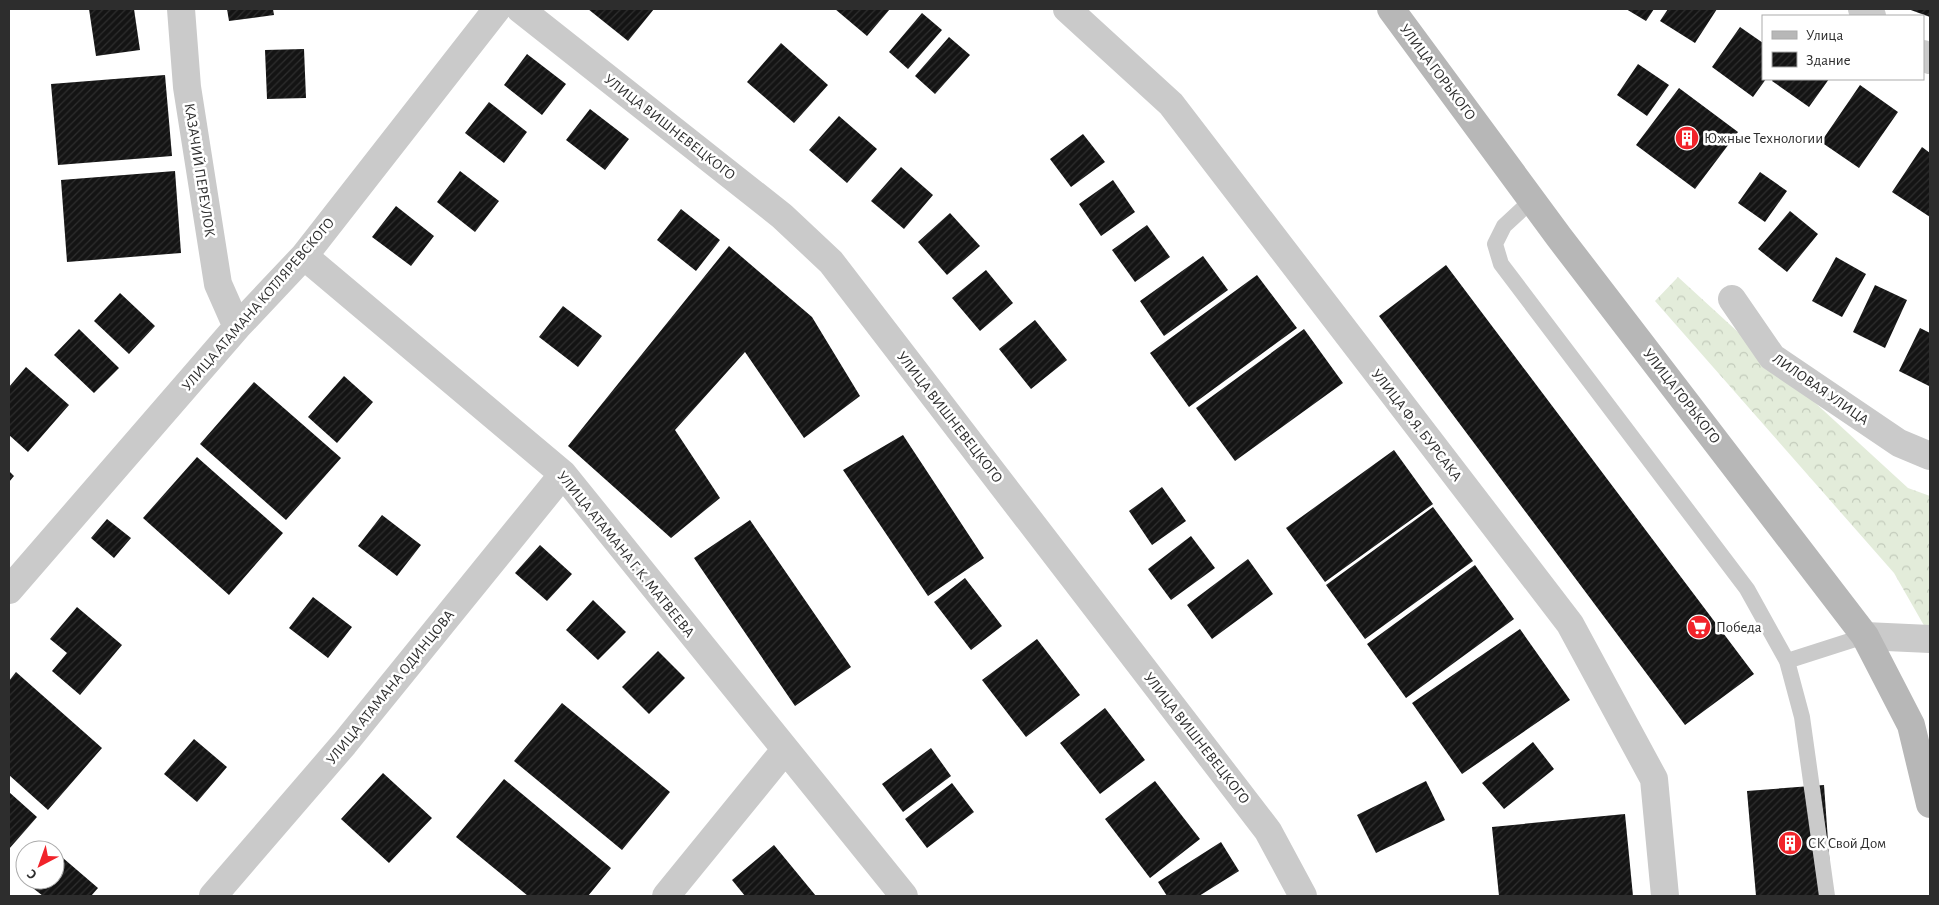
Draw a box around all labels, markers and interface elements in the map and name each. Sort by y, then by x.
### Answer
legend [1762,15,1924,80]
street label: УЛИЦА ГОРЬКОГО [1397,22,1478,123]
text: Улица [1806,28,1843,43]
text: Здание [1806,53,1851,68]
street label: УЛИЦА ВИШНЕВЕЦКОГО [601,72,738,183]
street label: КАЗАЧИЙ ПЕРЕУЛОК [182,102,218,238]
building icon: Южные Технологии [1674,125,1700,151]
place label: Южные Технологии [1704,131,1823,146]
street label: УЛИЦА АТАМАНА КОТЛЯРЕВСКОГО [179,215,337,394]
street label: УЛИЦА ГОРЬКОГО [1640,346,1723,447]
street label: УЛИЦА ВИШНЕВЕЦКОГО [894,349,1005,486]
street label: ЛИЛОВАЯ УЛИЦА [1770,351,1872,428]
street label: УЛИЦА Ф.Я. БУРСАКА [1368,367,1465,484]
street label: УЛИЦА АТАМАНА Г. К. МАТВЕЕВА [554,468,697,640]
street label: УЛИЦА АТАМАНА ОДИНЦОВА [324,607,457,767]
supermarket icon: Победа [1686,614,1712,640]
place label: Победа [1716,620,1762,635]
street label: УЛИЦА ВИШНЕВЕЦКОГО [1141,670,1252,807]
building icon: СК Свой Дом [1777,830,1803,856]
place label: СК Свой Дом [1808,836,1886,851]
north arrow [15,840,65,890]
text: С [24,866,40,882]

